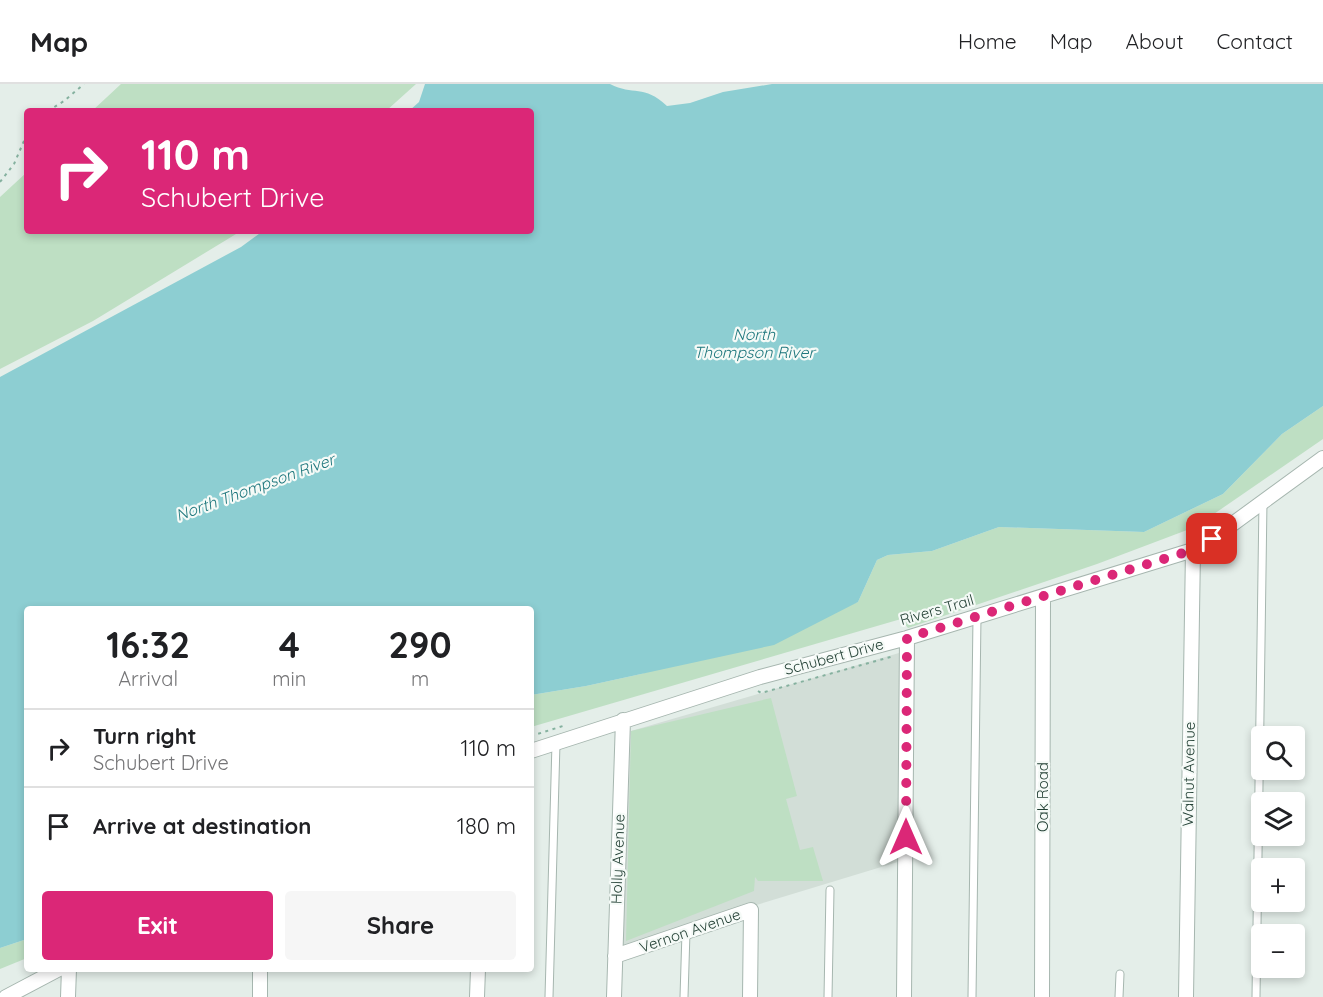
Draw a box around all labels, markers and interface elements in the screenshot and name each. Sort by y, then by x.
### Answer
text: Map [30,24,88,59]
text: Home [958,28,1017,54]
text: Map [1050,28,1093,54]
text: About [1126,28,1184,54]
text: Contact [1217,28,1293,54]
text: 110 m [141,128,250,181]
icon: right [42,132,120,210]
text: Schubert Drive [141,180,324,214]
water label: North Thompson River [693,324,816,362]
water label: North Thompson River [173,448,339,525]
pin [1186,513,1237,564]
icon: arrive [1195,522,1228,555]
street label: Rivers Trail [898,590,976,629]
text: 16:32 [106,622,190,667]
text: 4 [279,622,300,667]
text: 290 [389,622,452,667]
street label: Schubert Drive [782,634,886,679]
text: Arrival [118,666,178,691]
text: min [272,666,306,691]
text: m [411,666,429,691]
text: Turn right [93,722,197,750]
street label: Walnut Avenue [1178,722,1199,826]
map controls [1251,726,1305,978]
button: search [1251,726,1305,780]
icon: right [42,732,75,765]
text: 110 m [461,734,516,762]
text: Schubert Drive [93,750,229,775]
street label: Oak Road [1033,762,1052,832]
button: layers [1251,792,1305,846]
position arrow [874,805,938,869]
icon: arrive [42,810,75,843]
text: Arrive at destination [93,812,311,840]
text: 180 m [457,812,516,840]
street label: Holly Avenue [606,813,629,905]
button: + [1251,858,1305,912]
button: Exit [42,891,273,960]
button: Share [285,891,516,960]
street label: Vernon Avenue [637,904,743,957]
button: − [1251,924,1305,978]

